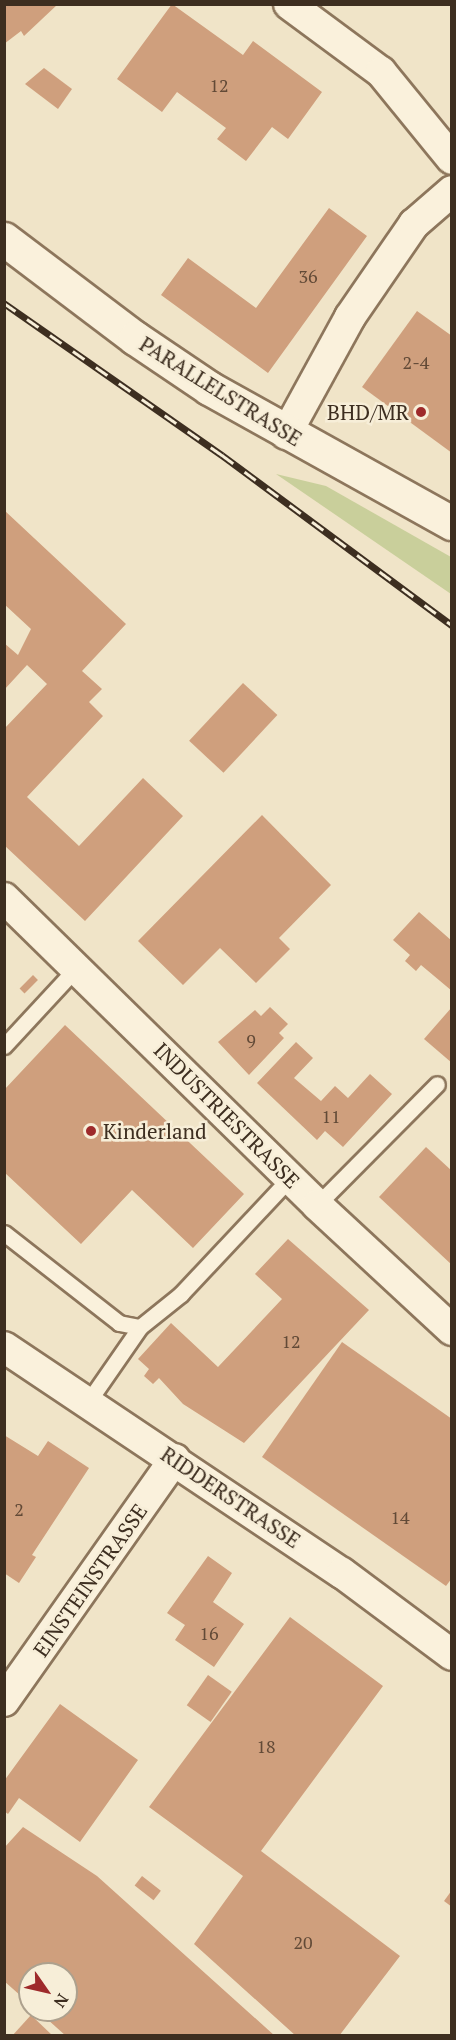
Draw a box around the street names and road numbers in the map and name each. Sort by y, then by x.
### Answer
street label: PARALLELSTRASSE [135,331,307,451]
street label: INDUSTRIESTRASSE [149,1037,305,1193]
street label: RIDDERSTRASSE [156,1441,306,1553]
street label: EINSTEINSTRASSE [28,1499,152,1661]

